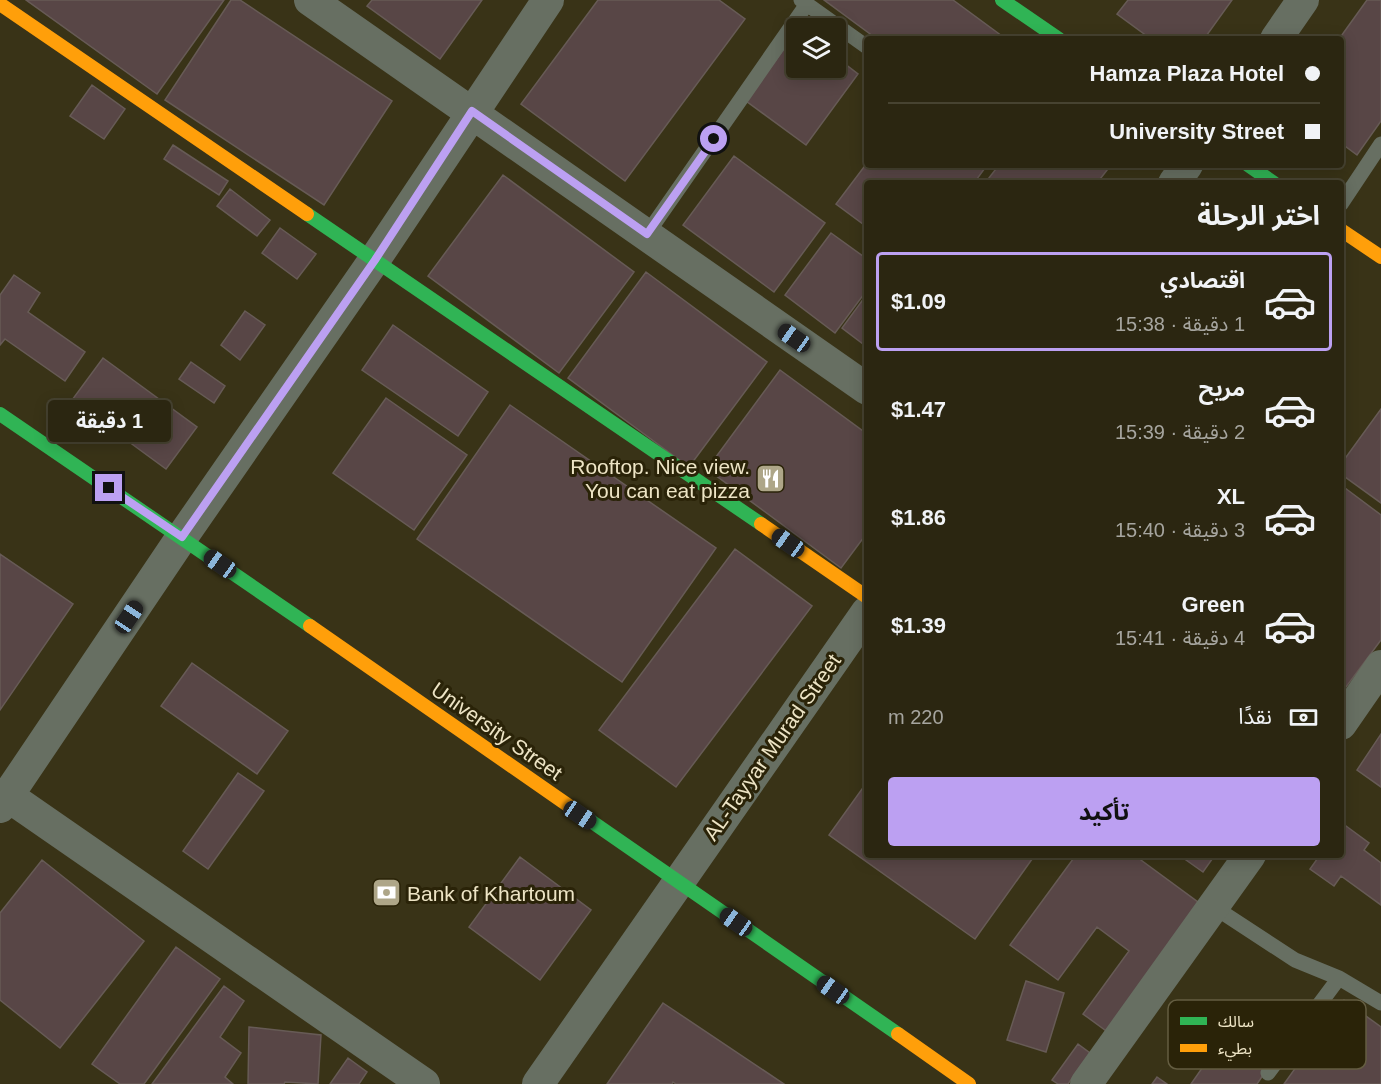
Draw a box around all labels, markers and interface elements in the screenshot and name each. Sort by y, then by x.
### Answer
map controls [786,18,846,78]
button: layers [786,18,846,78]
text: Hamza Plaza Hotel [1090,61,1284,86]
text: University Street [1109,119,1284,144]
route start [700,125,727,152]
text: اختر الرحلة [1197,201,1320,231]
text: اقتصادي [1160,268,1245,293]
icon: car [1263,275,1317,329]
text: $1.09 [891,289,946,314]
text: 1 دقيقة · 15:38 [1115,313,1245,335]
car [774,320,814,356]
text: مريح [1199,376,1245,401]
icon: car [1263,383,1317,437]
text: $1.47 [891,397,946,422]
callout: 1 دقيقة [48,401,170,443]
text: 1 دقيقة [76,410,143,432]
text: 2 دقيقة · 15:39 [1115,421,1245,443]
place label: Rooftop. Nice view. You can eat pizza [570,455,750,502]
restaurant icon: Rooftop. Nice view. You can eat pizza [755,462,787,494]
route end [95,474,122,501]
text: XL [1217,484,1245,509]
icon: car [1263,491,1317,545]
text: $1.86 [891,505,946,530]
text: 3 دقيقة · 15:40 [1115,519,1245,541]
car [768,525,808,561]
car [200,546,240,582]
text: Green [1181,592,1245,617]
car [111,597,147,637]
icon: car [1263,599,1317,653]
text: $1.39 [891,613,946,638]
text: 4 دقيقة · 15:41 [1115,627,1245,649]
street label: AL-Tayyar Murad Street [699,649,845,844]
street label: University Street [427,677,567,785]
icon: cash [1287,701,1320,734]
text: نقدًا [1238,704,1272,729]
text: 220 m [888,706,944,728]
button: تأكيد [888,777,1320,846]
car [560,797,600,833]
bank icon: Bank of Khartoum [370,877,402,909]
place label: Bank of Khartoum [407,882,575,905]
car [716,904,756,940]
car [813,972,853,1008]
legend [1168,1000,1366,1069]
text: سالك [1218,1013,1254,1030]
text: بطيء [1218,1040,1252,1061]

